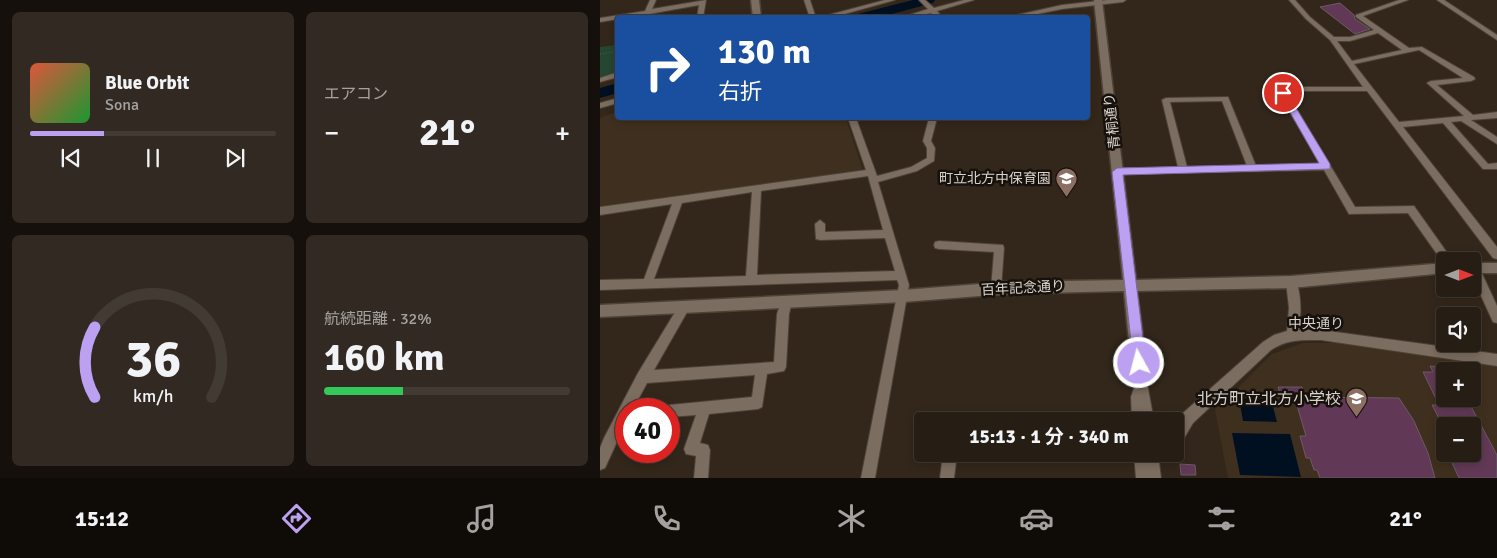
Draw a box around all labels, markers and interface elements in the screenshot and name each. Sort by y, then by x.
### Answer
text: 130 m [718,30,811,73]
icon: right [635,35,700,100]
text: Blue Orbit [105,71,189,95]
pin [1262,72,1304,114]
text: 右折 [718,78,762,105]
icon: arrive [1269,79,1297,107]
text: エアコン [324,84,388,104]
street label: 青桐通り [1101,92,1123,150]
text: Sona [105,95,139,115]
text: 21° [419,109,475,156]
text: − [324,116,339,150]
text: + [555,116,570,150]
icon: previous [57,144,85,172]
icon: pause [139,144,167,172]
icon: next [221,144,249,172]
school or university icon: 町立北方中保育園 [1055,166,1079,197]
place label: 町立北方中保育園 [939,170,1051,187]
north arrow [1436,252,1481,298]
map controls [1436,252,1481,462]
street label: 百年記念通り [981,277,1065,299]
button: sound [1436,307,1481,352]
text: 航続距離 · 32% [324,309,432,329]
street label: 中央通り [1288,315,1344,332]
text: 36 [125,327,181,391]
text: 160 km [324,334,445,381]
position arrow [1112,336,1164,388]
button: + [1436,362,1481,407]
text: km/h [133,385,173,407]
school or university icon: 北方町立北方小学校 [1345,387,1369,418]
place label: 北方町立北方小学校 [1197,389,1341,409]
speed limit sign: 40 [615,398,680,463]
button: − [1436,417,1481,462]
text: 15:13 · 1 分 · 340 m [969,425,1129,449]
icon: directions [279,501,314,536]
icon: music [464,501,499,536]
icon: phone [649,501,684,536]
icon: climate [834,501,869,536]
icon: car [1019,501,1054,536]
icon: filters [1204,501,1239,536]
text: 15:12 [75,505,129,532]
text: 21° [1389,505,1422,532]

